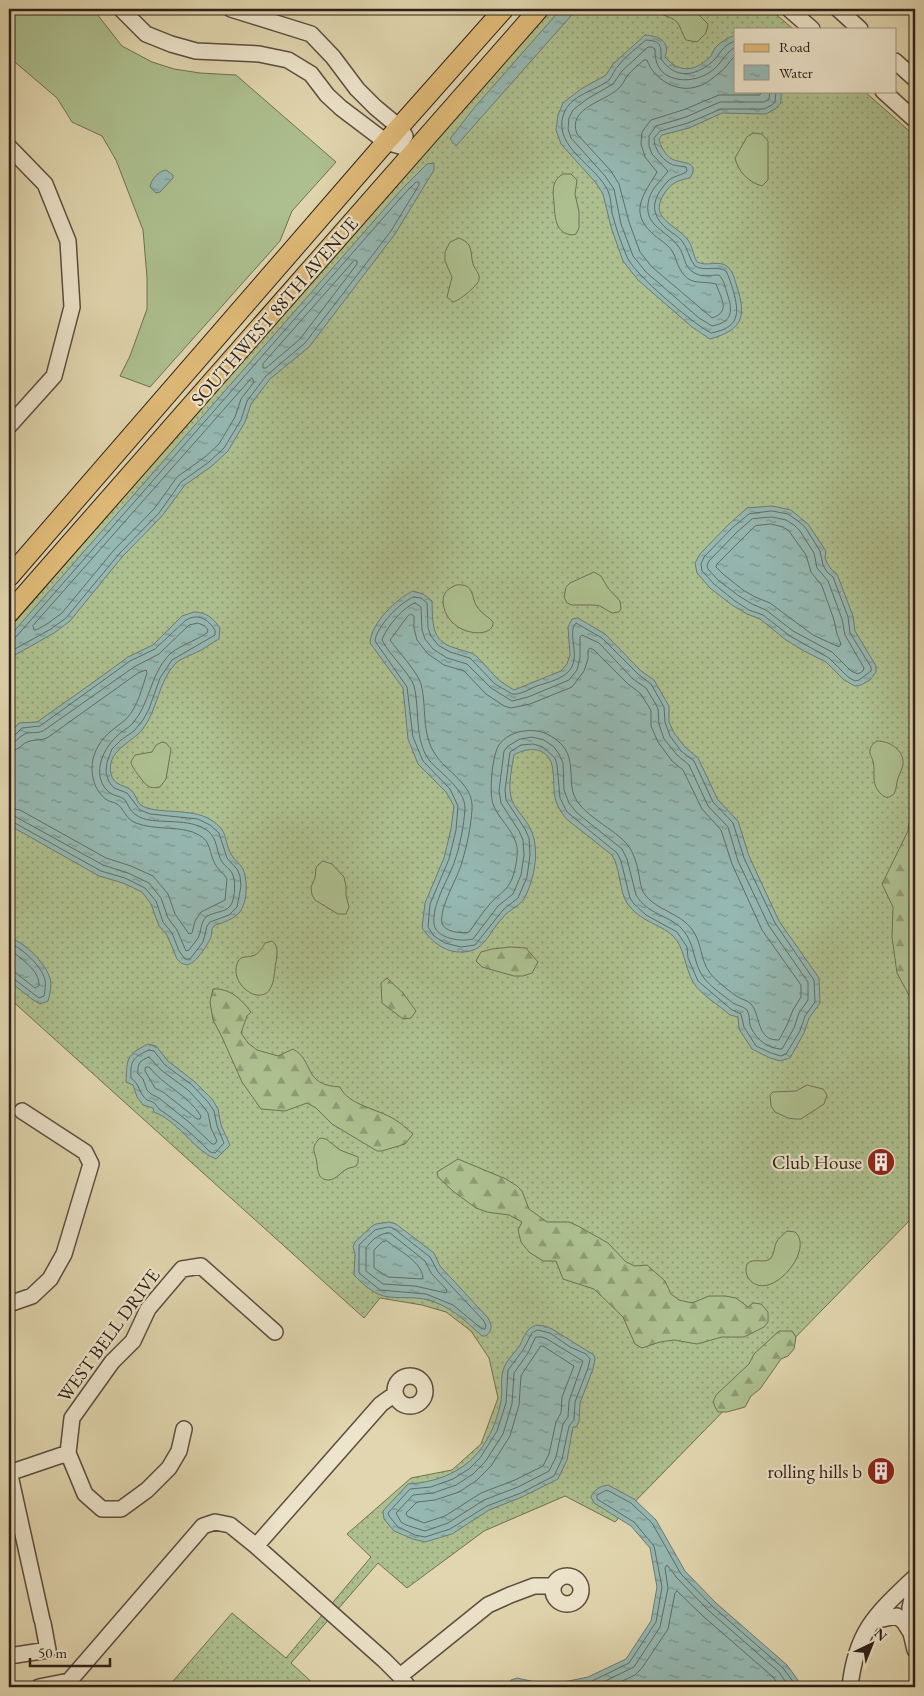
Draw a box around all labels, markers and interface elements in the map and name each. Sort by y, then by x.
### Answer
legend [734,28,896,92]
text: Road [779,37,811,56]
text: Water [779,63,813,82]
street label: SOUTHWEST 88TH AVENUE [185,211,364,411]
building icon: Club House [866,1147,896,1177]
place label: Club House [772,1150,862,1175]
street label: WEST BELL DRIVE [52,1263,165,1407]
building icon: rolling hills b [866,1456,896,1486]
place label: rolling hills b [767,1459,862,1484]
north arrow [846,1618,896,1668]
text: N [871,1624,892,1645]
scale bar [30,1636,110,1668]
text: 50 m [38,1643,67,1662]

